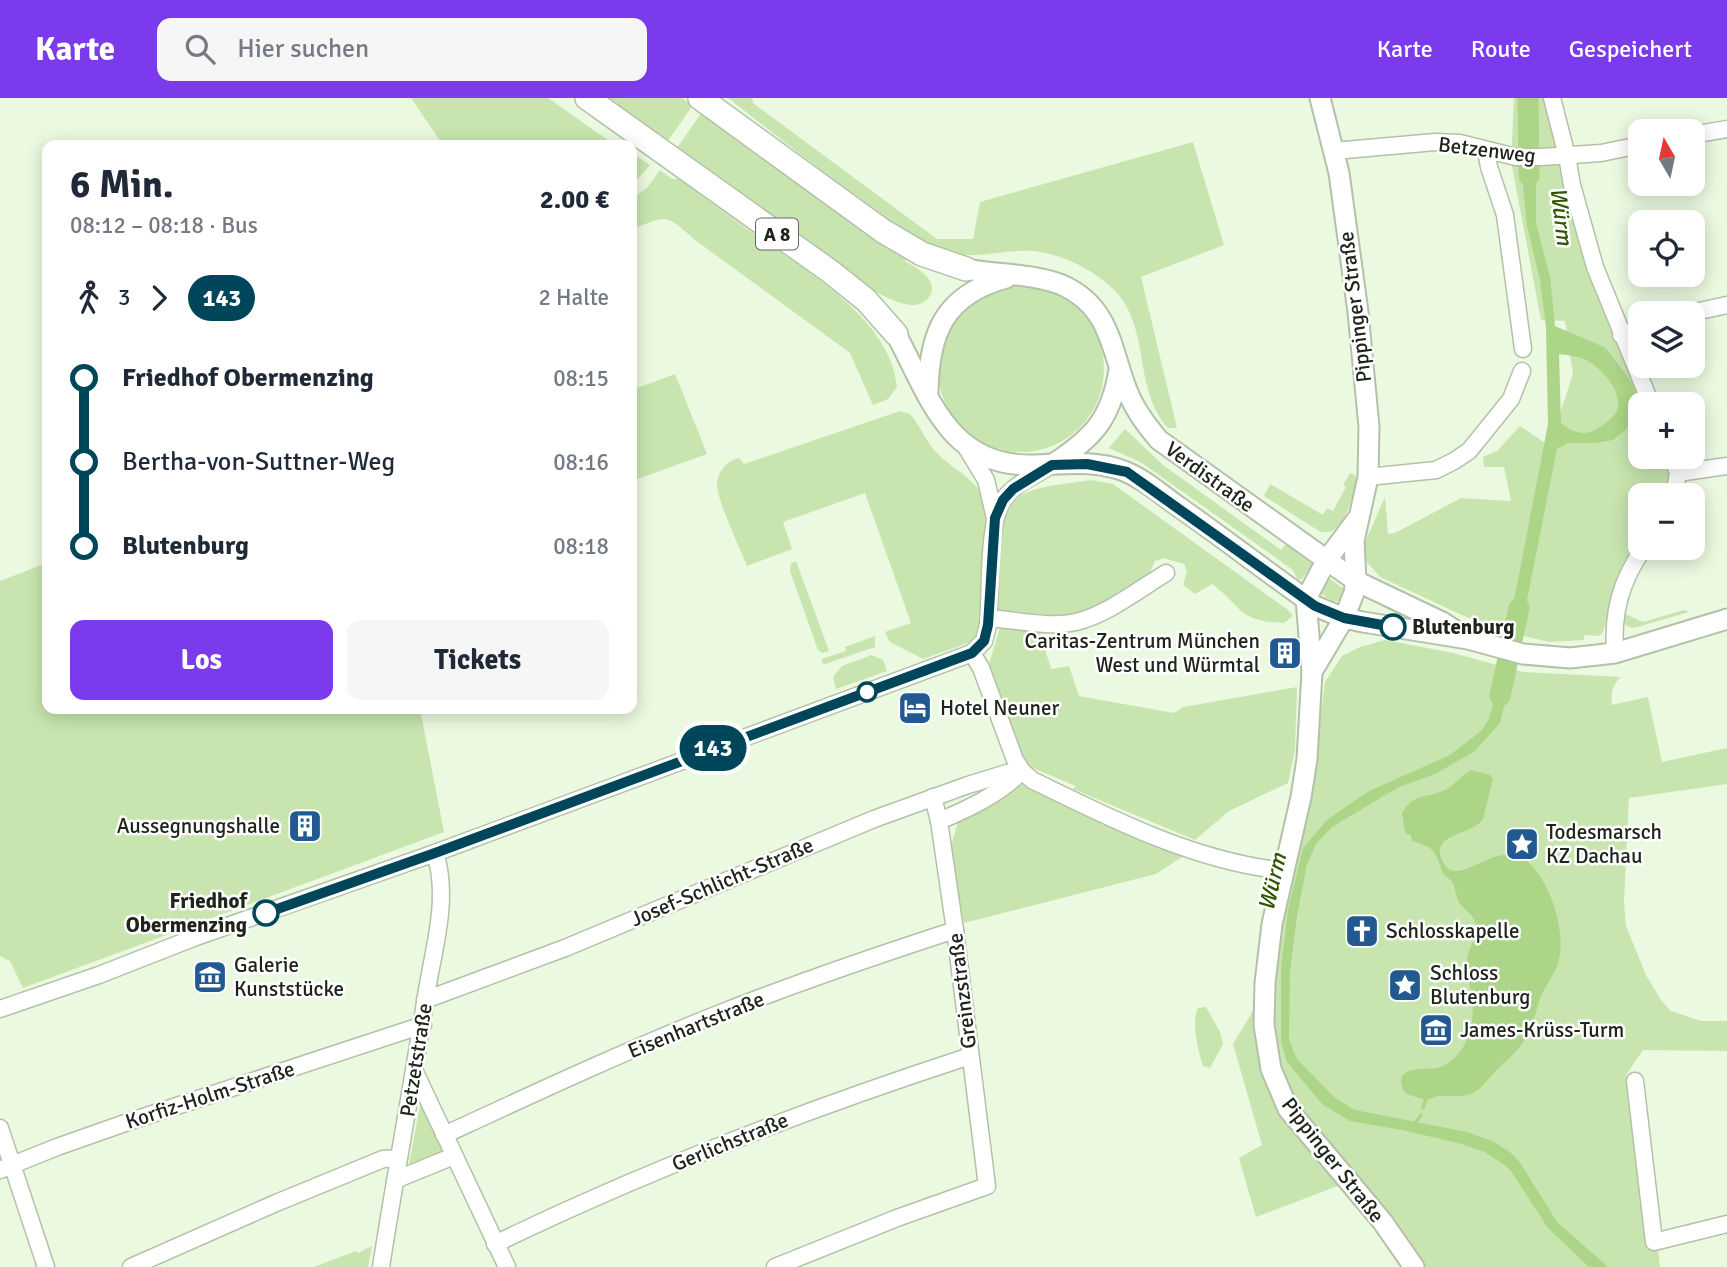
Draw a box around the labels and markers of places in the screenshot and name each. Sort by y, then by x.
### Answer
marker: Blutenburg [1380,614,1406,640]
place label: Blutenburg [1412,614,1514,640]
place label: Caritas-Zentrum München West und Würmtal [1025,628,1260,678]
building icon: Caritas-Zentrum München West und Würmtal [1266,634,1304,672]
unlabelled marker [857,682,877,702]
hotel icon: Hotel Neuner [896,689,934,727]
place label: Hotel Neuner [940,695,1060,721]
building icon: Aussegnungshalle [286,807,324,845]
place label: Aussegnungshalle [117,813,280,839]
place label: Todesmarsch KZ Dachau [1546,819,1662,869]
place icon: Todesmarsch KZ Dachau [1503,825,1541,863]
place label: Friedhof Obermenzing [126,888,248,938]
marker: Friedhof Obermenzing [253,900,279,926]
church icon: Schlosskapelle [1343,912,1381,950]
place label: Schlosskapelle [1386,918,1519,944]
place label: Galerie Kunststücke [234,952,344,1002]
museum icon: Galerie Kunststücke [191,958,229,996]
place label: Schloss Blutenburg [1430,960,1530,1010]
place icon: Schloss Blutenburg [1386,966,1424,1004]
museum icon: James-Krüss-Turm [1417,1011,1455,1049]
place label: James-Krüss-Turm [1460,1017,1624,1043]

